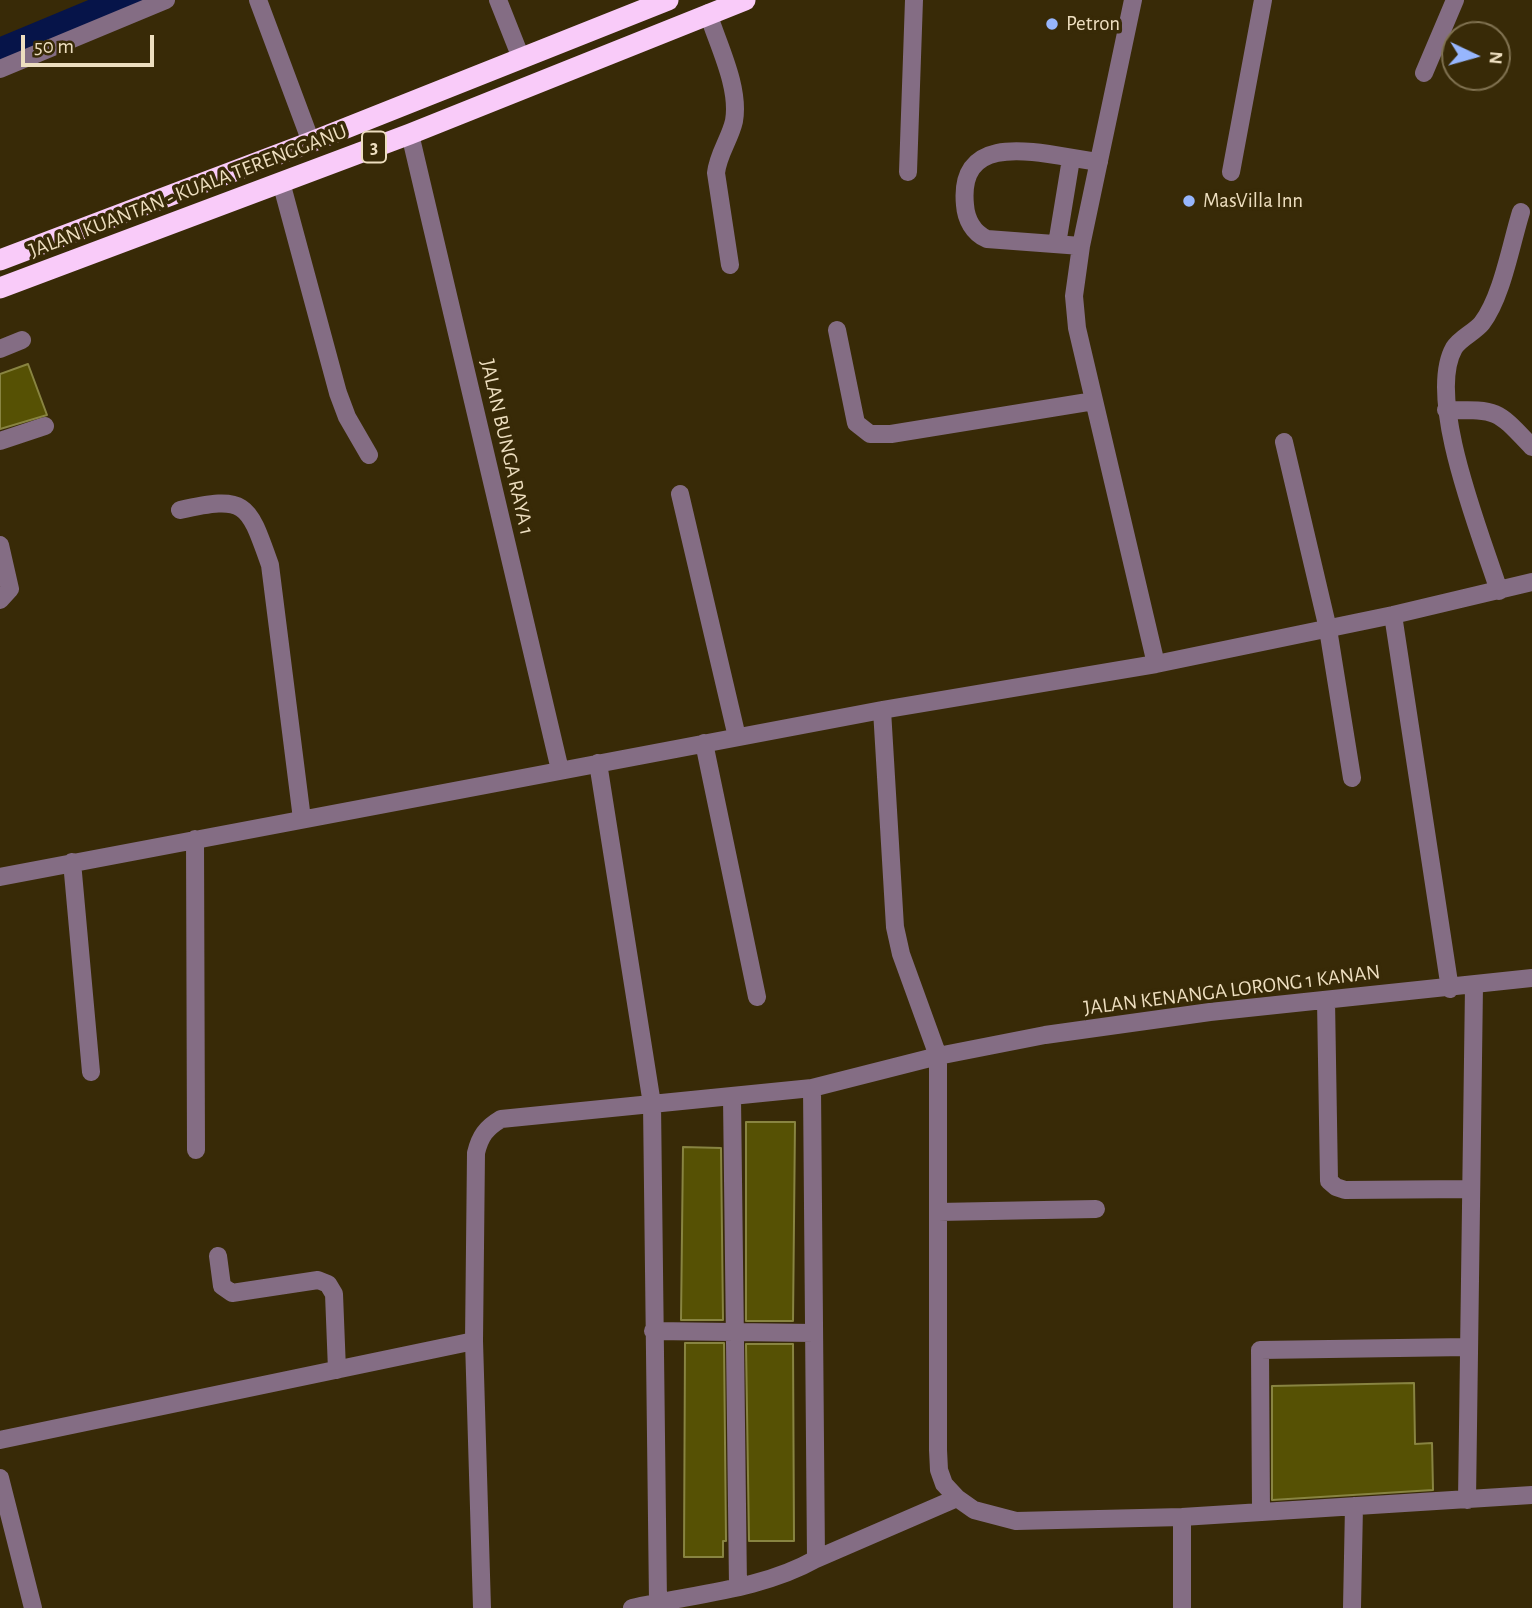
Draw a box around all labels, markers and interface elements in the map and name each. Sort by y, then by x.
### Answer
place label: Petron [1066,11,1120,37]
marker: Petron [1044,16,1060,32]
scale bar [24,21,158,65]
north arrow [1441,21,1511,91]
text: 50 m [34,36,74,57]
text: N [1485,50,1505,65]
street label: JALAN KUANTAN - KUALA TERENGGANU [25,119,351,263]
road number: 3 [362,132,386,162]
place label: MasVilla Inn [1203,188,1303,214]
marker: MasVilla Inn [1181,193,1197,209]
street label: JALAN BUNGA RAYA 1 [475,357,539,537]
street label: JALAN KENANGA LORONG 1 KANAN [1082,959,1382,1021]

